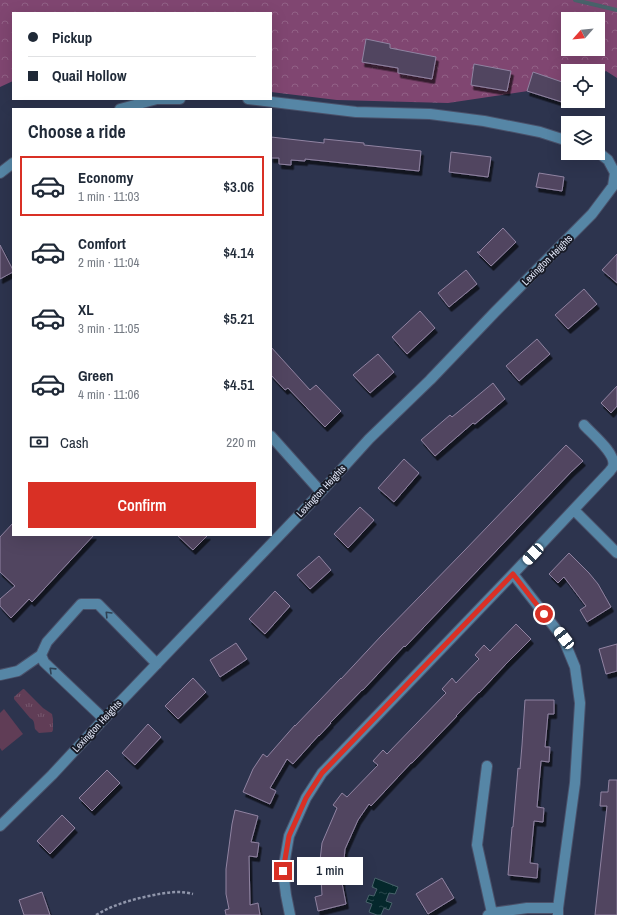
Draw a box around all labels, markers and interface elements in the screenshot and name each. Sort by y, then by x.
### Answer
north arrow [561,12,605,56]
map controls [561,12,605,160]
text: Pickup [52,27,92,48]
button: locate [561,64,605,108]
text: Quail Hollow [52,65,127,86]
button: layers [561,116,605,160]
text: Choose a ride [28,119,126,144]
text: Economy [78,167,133,188]
icon: car [30,168,66,204]
text: $3.06 [223,176,254,197]
text: 1 min · 11:03 [78,188,139,205]
street label: Lexington Heights [519,232,575,288]
text: Comfort [78,233,126,254]
icon: car [30,234,66,270]
text: $4.14 [223,242,254,263]
text: 2 min · 11:04 [78,254,139,271]
text: XL [78,299,94,320]
icon: car [30,300,66,336]
text: $5.21 [223,308,254,329]
text: 3 min · 11:05 [78,320,139,337]
text: Green [78,365,114,386]
icon: car [30,366,66,402]
text: $4.51 [223,374,254,395]
text: 4 min · 11:06 [78,386,139,403]
icon: cash [28,431,50,453]
text: Cash [60,432,89,453]
text: 220 m [226,434,256,451]
street label: Lexington Heights [294,462,348,520]
button: Confirm [28,482,256,528]
car [520,541,546,567]
route start [535,605,553,623]
one-way arrow [105,611,112,619]
car [552,625,576,651]
one-way arrow [49,668,57,675]
street label: Lexington Heights [70,697,124,755]
callout: 1 min [297,857,363,885]
route end [274,862,292,880]
text: 1 min [316,862,344,879]

